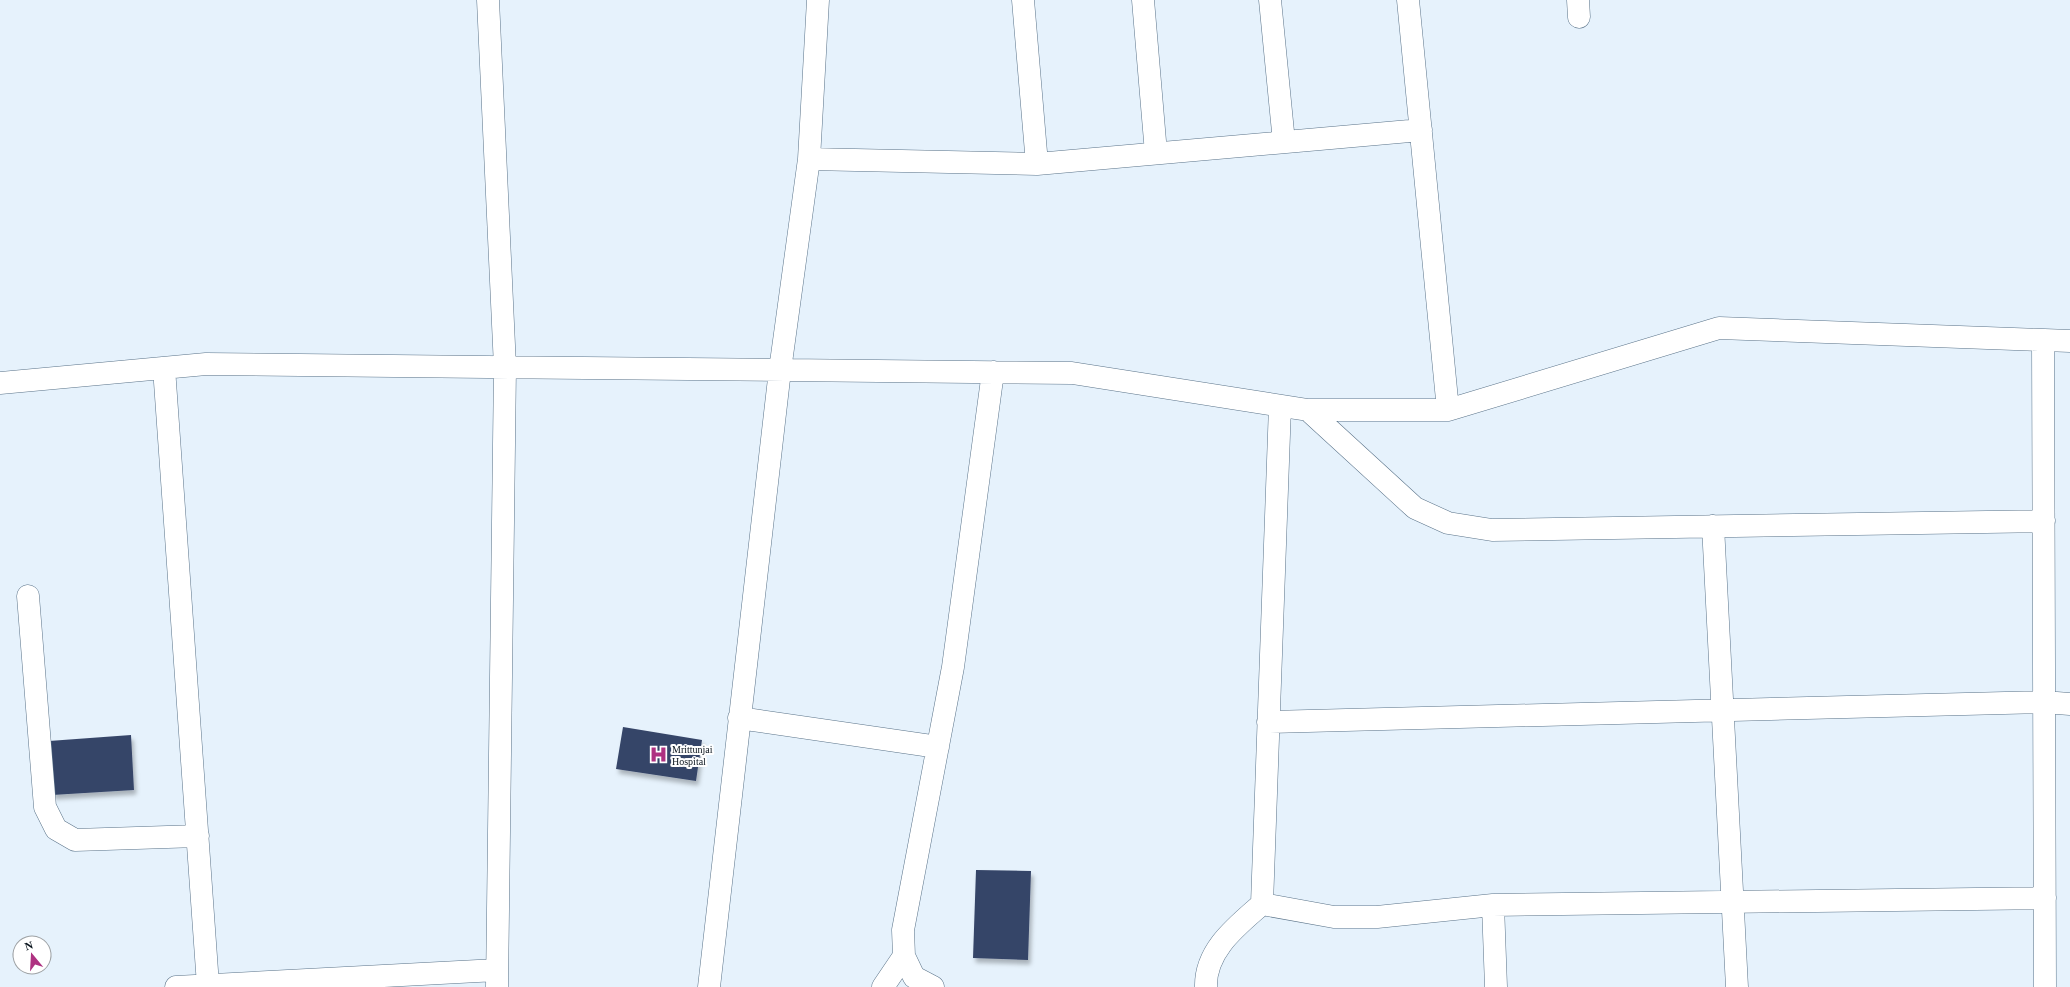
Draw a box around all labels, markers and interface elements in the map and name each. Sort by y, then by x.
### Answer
place label: Mrittunjai Hospital [672,744,713,767]
hospital icon: Mrittunjai Hospital [649,745,669,765]
north arrow [12,935,52,975]
text: N [23,939,35,952]

